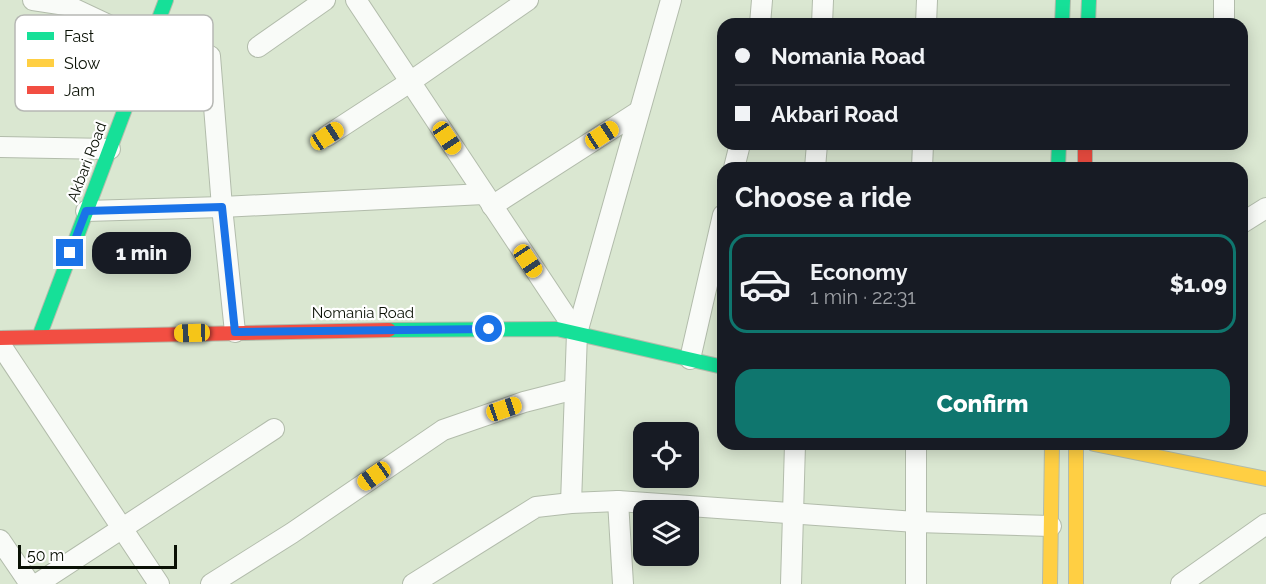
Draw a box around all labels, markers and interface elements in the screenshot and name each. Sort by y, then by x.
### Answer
legend [15,15,213,111]
text: Fast [64,27,95,46]
text: Nomania Road [771,43,925,69]
text: Slow [64,54,100,73]
text: Jam [64,81,95,100]
text: Akbari Road [771,101,898,127]
car [429,118,465,158]
car [582,118,622,152]
car [307,119,347,153]
street label: Akbari Road [64,120,110,204]
text: Choose a ride [735,182,911,213]
callout: 1 min [91,232,190,274]
route end [56,239,83,266]
text: 1 min [116,241,167,265]
car [510,241,546,281]
icon: car [738,257,792,311]
text: Economy [810,259,908,285]
text: $1.09 [1170,271,1227,297]
text: 1 min · 22:31 [810,285,916,309]
street label: Nomania Road [312,304,414,322]
route start [475,315,502,342]
car [174,323,210,343]
button: Confirm [735,369,1230,438]
car [484,395,524,423]
map controls [633,422,699,566]
button: locate [633,422,699,488]
car [354,458,394,494]
button: layers [633,500,699,566]
scale bar [18,542,177,570]
text: 50 m [27,546,64,565]

